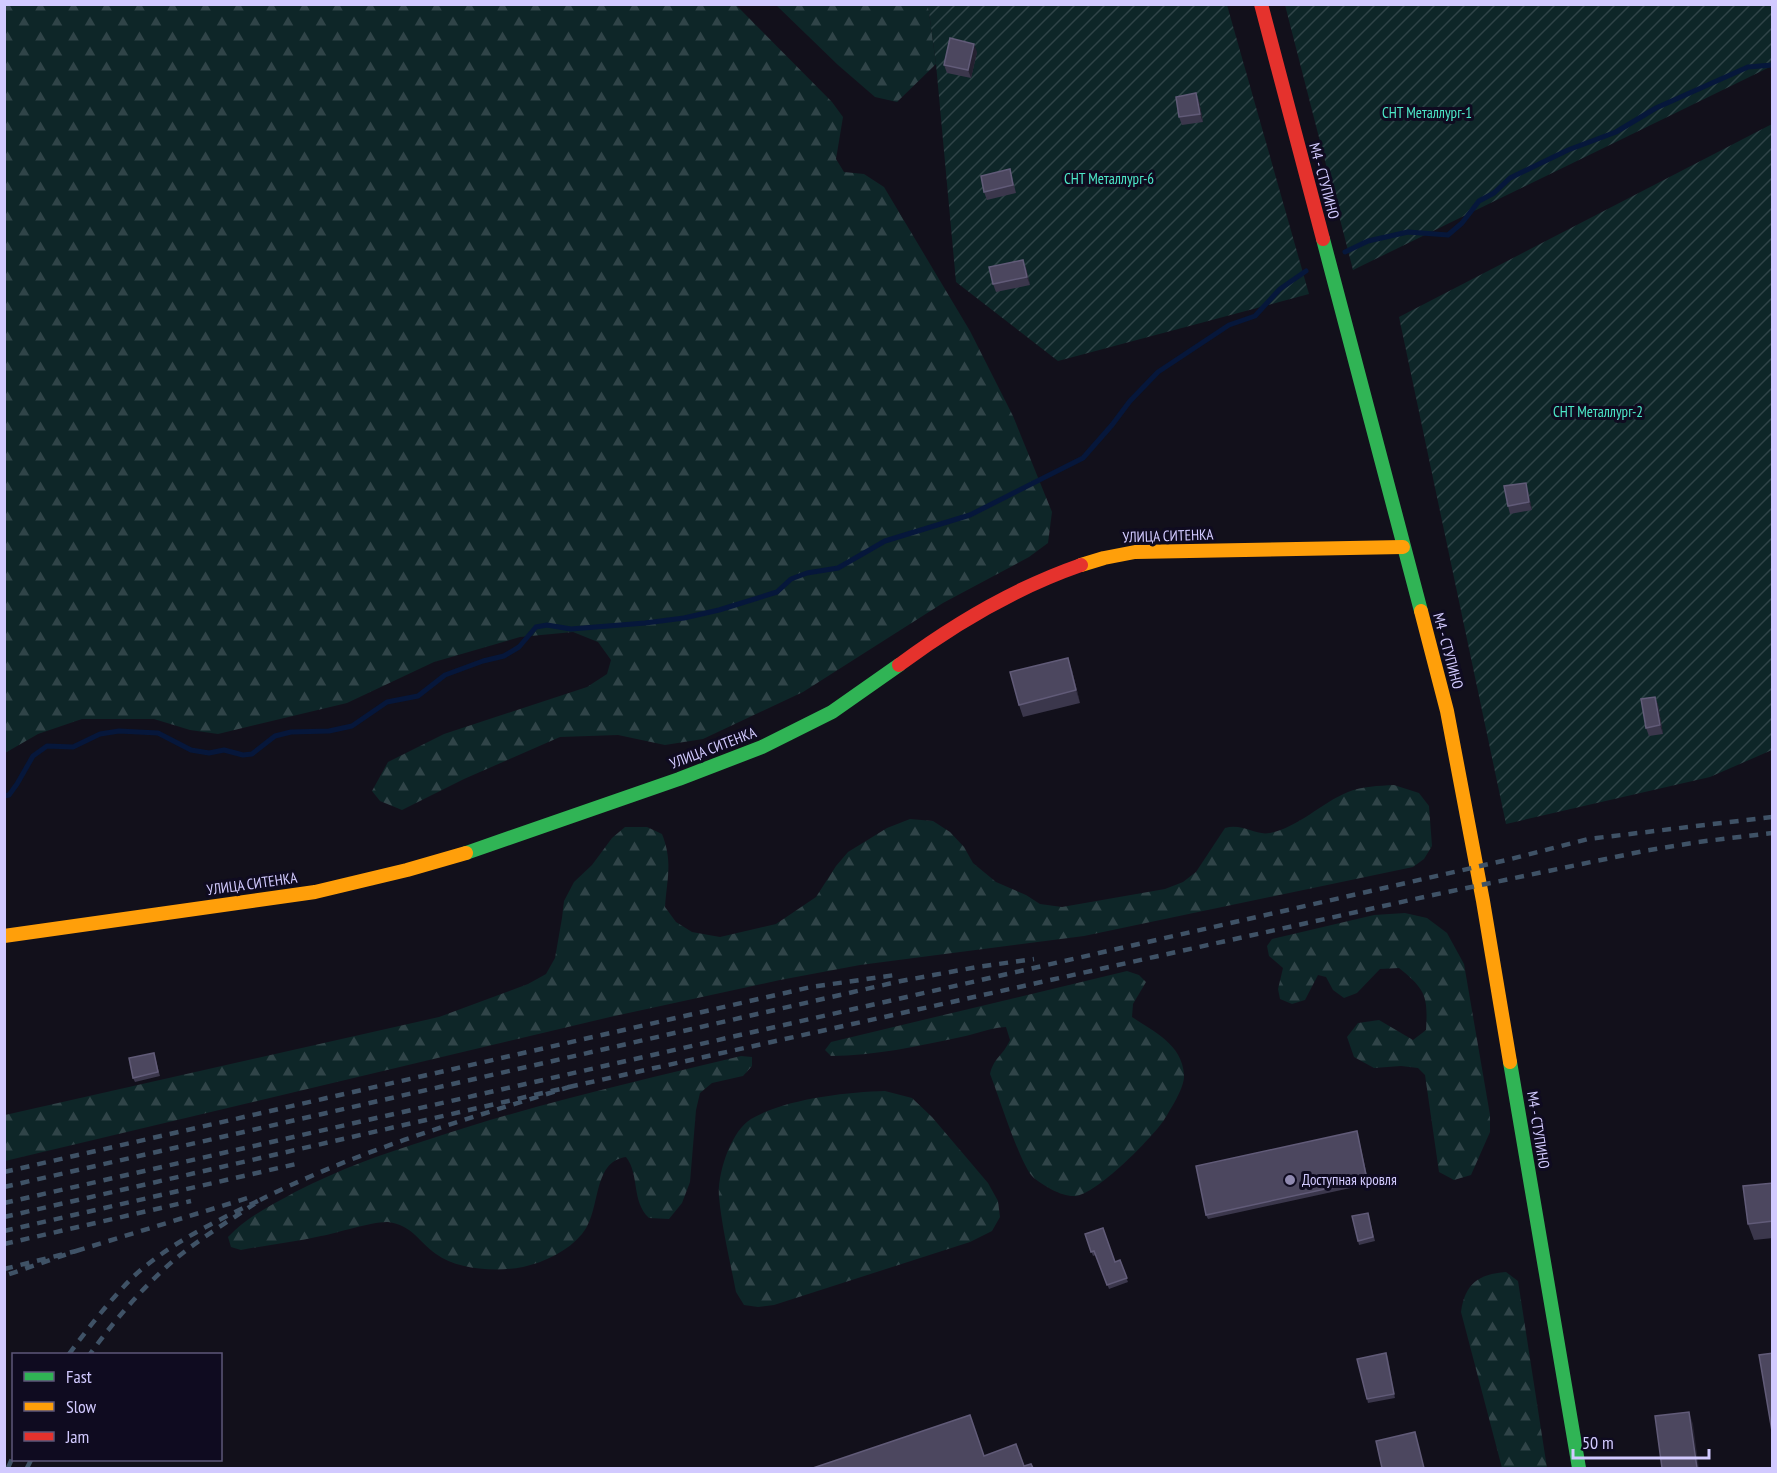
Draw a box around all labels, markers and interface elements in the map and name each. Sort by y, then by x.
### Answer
park label: СНТ Металлург-1 [1382,103,1472,122]
street label: М4 - СТУПИНО [1305,141,1344,221]
park label: СНТ Металлург-6 [1064,169,1154,188]
park label: СНТ Металлург-2 [1553,402,1643,421]
street label: УЛИЦА СИТЕНКА [1122,524,1215,547]
street label: М4 - СТУПИНО [1429,611,1468,691]
street label: УЛИЦА СИТЕНКА [667,722,760,773]
street label: УЛИЦА СИТЕНКА [206,868,299,899]
street label: М4 - СТУПИНО [1523,1090,1554,1170]
place label: Доступная кровля [1302,1170,1397,1189]
marker: Доступная кровля [1283,1173,1297,1187]
legend [12,1353,222,1461]
text: Fast [66,1365,92,1388]
text: Slow [66,1395,97,1418]
scale bar [1573,1422,1710,1460]
text: Jam [65,1425,89,1448]
text: 50 m [1582,1431,1614,1454]

